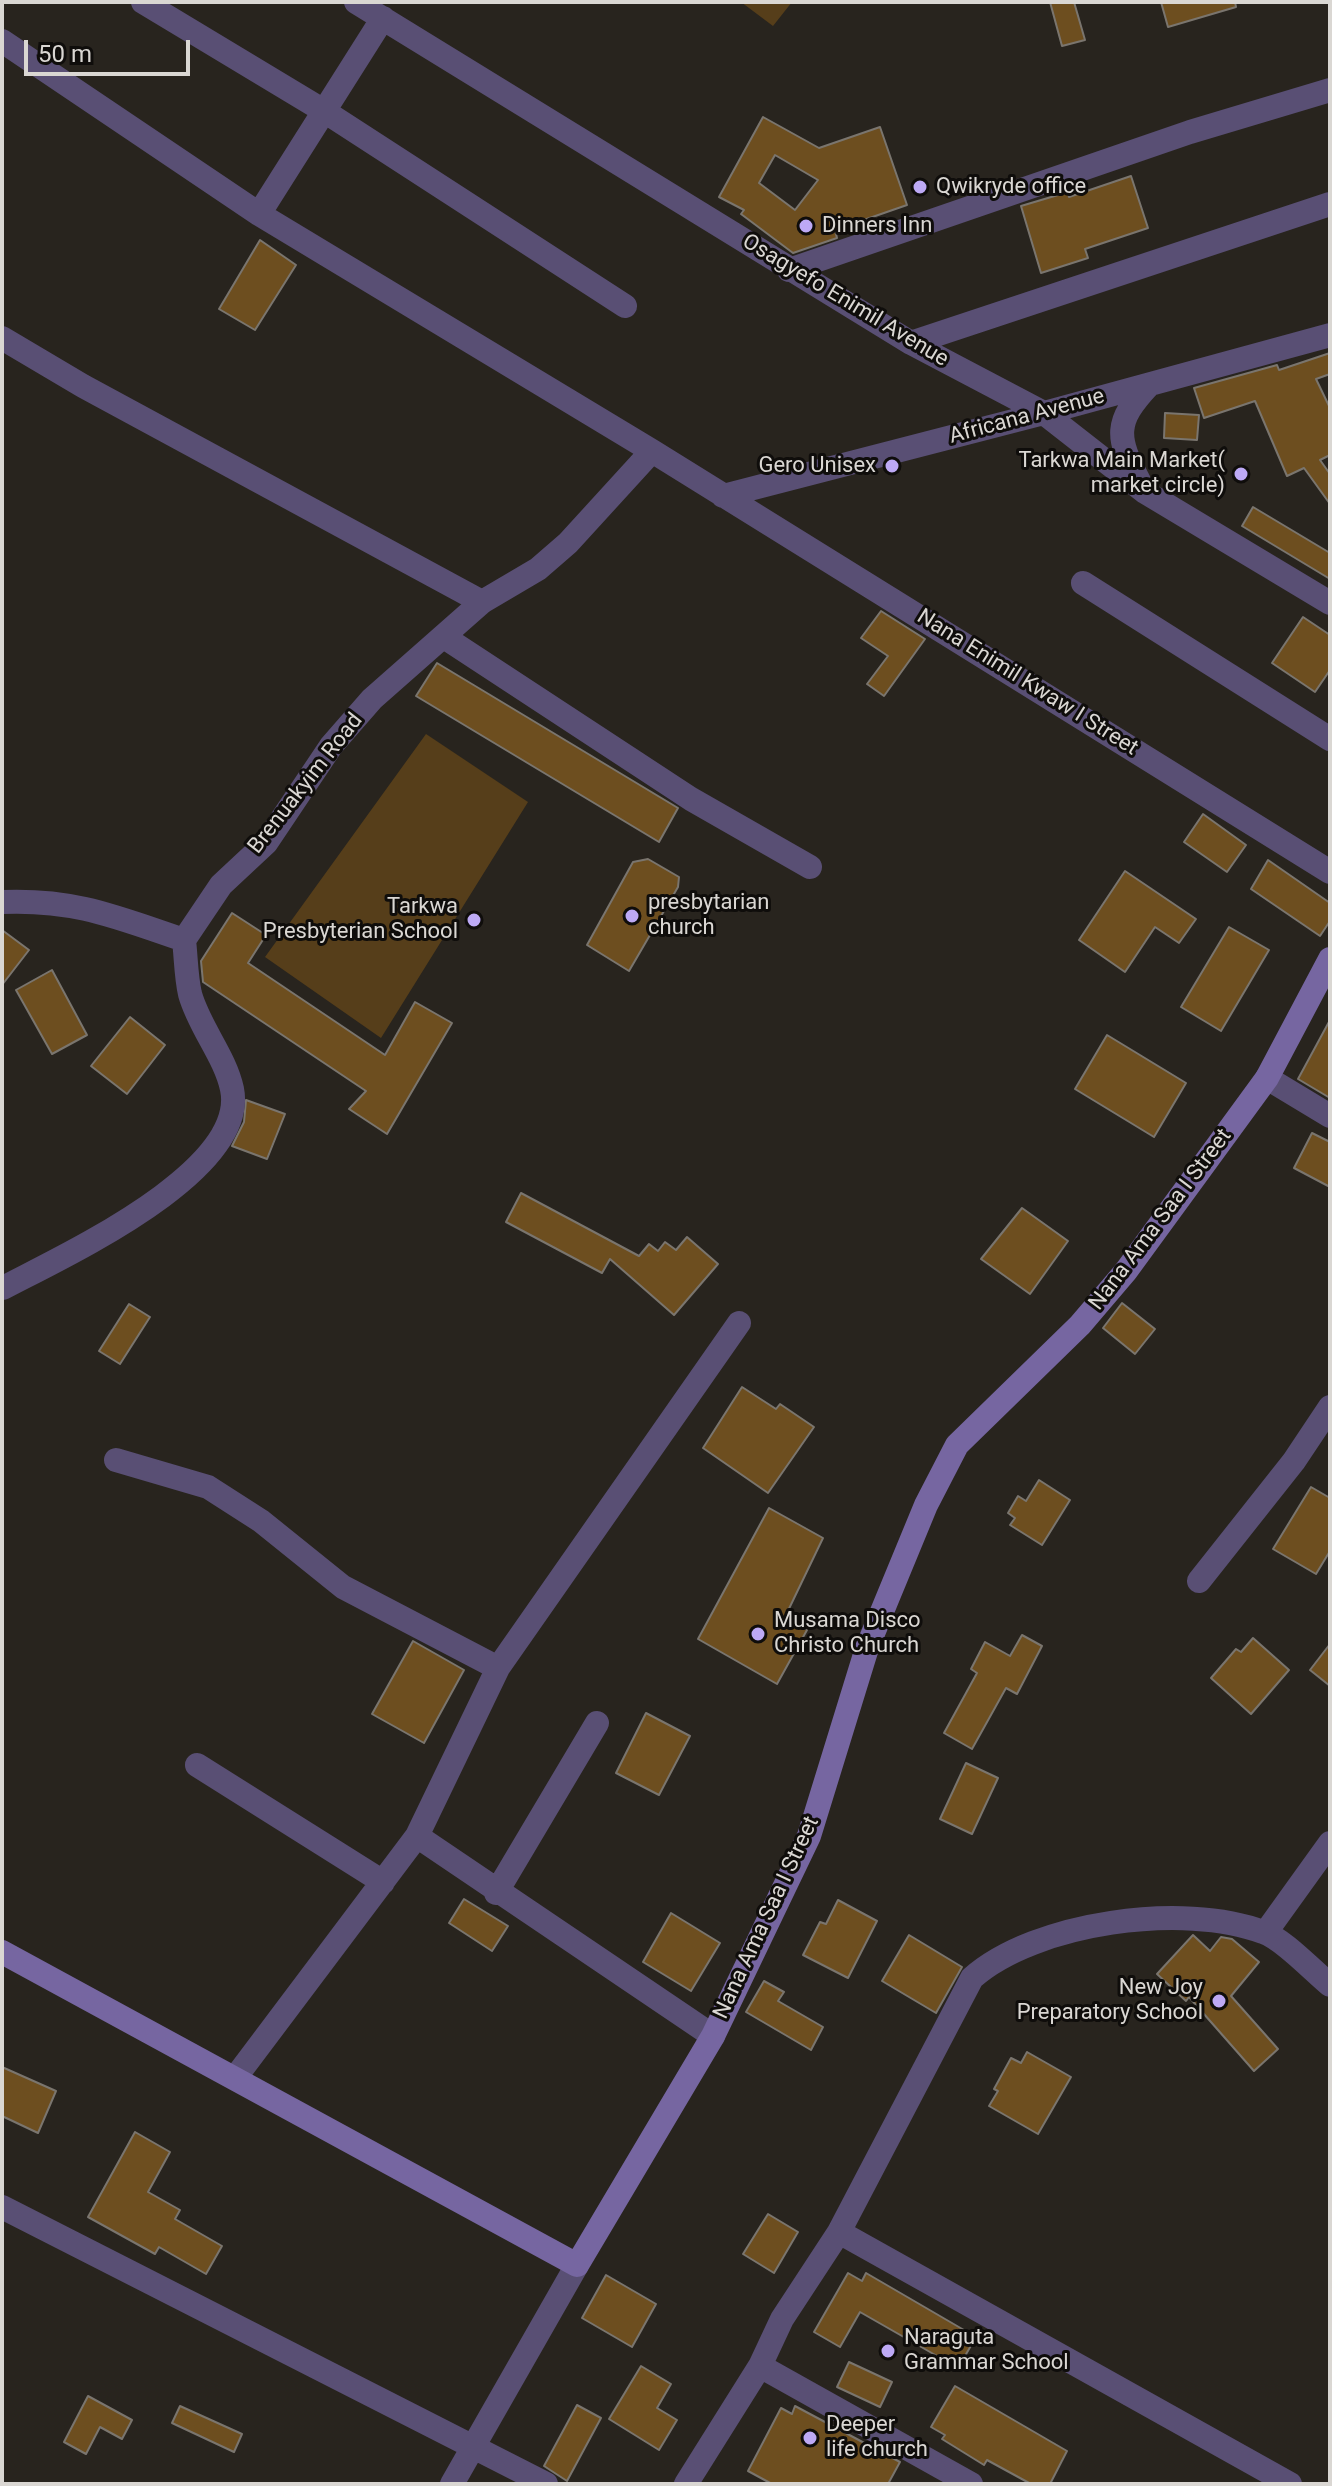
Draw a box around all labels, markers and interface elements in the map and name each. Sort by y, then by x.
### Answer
scale bar [28,24,194,74]
text: 50 m [38,40,92,68]
place label: Qwikryde office [936,174,1086,200]
marker: Qwikryde office [911,178,929,196]
place label: Dinners Inn [822,213,932,239]
marker: Dinners Inn [797,217,815,235]
street label: Osagyefo Enimil Avenue [737,229,953,373]
street label: Africana Avenue [946,384,1108,450]
place label: Tarkwa Main Market( market circle) [1018,448,1225,500]
place label: Gero Unisex [758,453,876,479]
marker: Gero Unisex [883,457,901,475]
marker: Tarkwa Main Market( market circle) [1232,465,1250,483]
street label: Nana Enimil Kwaw I Street [912,604,1142,762]
street label: Brenuakyim Road [243,708,369,860]
place label: presbytarian church [648,890,769,942]
place label: Tarkwa Presbyterian School [263,894,458,946]
marker: presbytarian church [623,907,641,925]
marker: Tarkwa Presbyterian School [465,911,483,929]
street label: Nana Ama Saa I Street [1084,1124,1238,1316]
place label: Musama Disco Christo Church [774,1608,921,1660]
marker: Musama Disco Christo Church [749,1625,767,1643]
street label: Nana Ama Saa I Street [708,1813,826,2023]
place label: New Joy Preparatory School [1017,1975,1203,2026]
marker: New Joy Preparatory School [1210,1992,1228,2010]
place label: Naraguta Grammar School [904,2325,1069,2376]
marker: Naraguta Grammar School [879,2342,897,2360]
place label: Deeper life church [826,2412,928,2464]
marker: Deeper life church [801,2429,819,2447]

